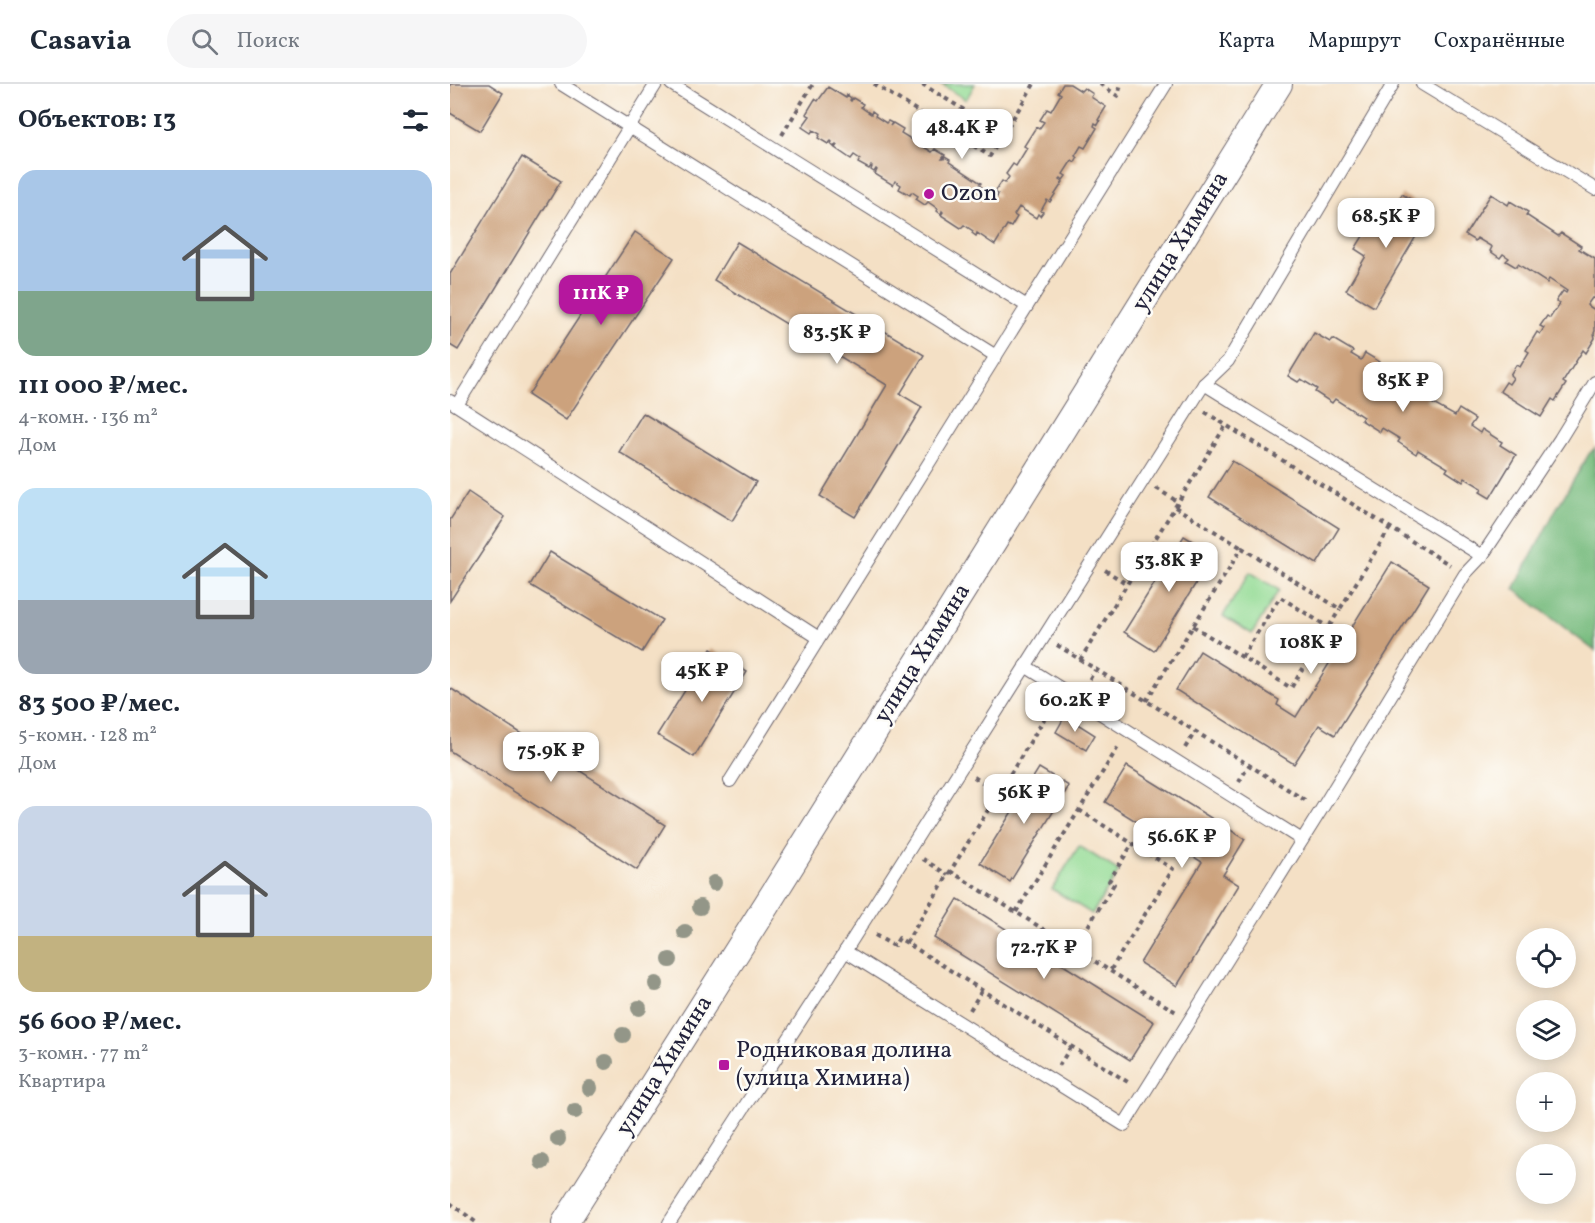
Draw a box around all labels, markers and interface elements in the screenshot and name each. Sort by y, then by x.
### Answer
search box [167,14,587,68]
text: Casavia [30,22,131,61]
icon: search [188,25,221,58]
text: Поиск [236,26,299,57]
text: Карта [1218,27,1275,56]
text: Маршрут [1308,27,1401,56]
text: Сохранённые [1434,27,1565,56]
text: Объектов: 13 [18,102,176,138]
icon: filters [399,104,432,137]
pin: 48.4K ₽ [907,109,1017,160]
text: 48.4K ₽ [926,114,998,142]
street label: улица Химина [1124,165,1238,319]
place label: Ozon [941,177,998,211]
marker: Ozon [922,187,936,201]
pin: 68.5K ₽ [1331,198,1441,249]
text: 68.5K ₽ [1352,203,1420,231]
icon: home [171,209,279,317]
pin: 111K ₽ [552,275,650,326]
text: 111K ₽ [573,280,629,308]
pin: 83.5K ₽ [782,314,892,365]
text: 83.5K ₽ [803,319,871,347]
pin: 85K ₽ [1361,362,1445,413]
text: 85K ₽ [1377,367,1429,395]
text: 111 000 ₽/мес. [18,368,188,404]
text: 4-комн. · 136 m² [18,404,158,432]
text: Дом [18,432,57,460]
icon: home [171,527,279,635]
pin: 53.8K ₽ [1114,542,1224,593]
text: 53.8K ₽ [1135,547,1203,575]
street label: улица Химина [866,577,980,731]
pin: 108K ₽ [1262,624,1360,675]
text: 108K ₽ [1279,629,1343,657]
pin: 45K ₽ [660,652,744,703]
text: 45K ₽ [675,657,729,685]
pin: 60.2K ₽ [1020,682,1130,733]
text: 83 500 ₽/мес. [18,686,180,722]
text: 60.2K ₽ [1039,687,1111,715]
text: 5-комн. · 128 m² [18,722,157,750]
pin: 75.9K ₽ [496,732,606,783]
text: 75.9K ₽ [517,737,585,765]
text: Дом [18,750,57,778]
pin: 56K ₽ [982,774,1066,825]
text: 56K ₽ [998,779,1050,807]
pin: 56.6K ₽ [1127,818,1237,869]
text: 56.6K ₽ [1147,823,1217,851]
icon: home [171,845,279,953]
map controls [1516,928,1576,1204]
button: locate [1516,928,1576,988]
pin: 72.7K ₽ [989,929,1099,980]
text: 72.7K ₽ [1011,934,1077,962]
street label: улица Химина [608,989,722,1143]
button: layers [1516,1000,1576,1060]
text: 56 600 ₽/мес. [18,1004,182,1040]
place label: Родниковая долина (улица Химина) [736,1034,952,1096]
text: 3-комн. · 77 m² [18,1040,148,1068]
marker: Родниковая долина (улица Химина) [717,1058,731,1072]
text: Квартира [18,1068,106,1096]
button: + [1516,1072,1576,1132]
button: − [1516,1144,1576,1204]

